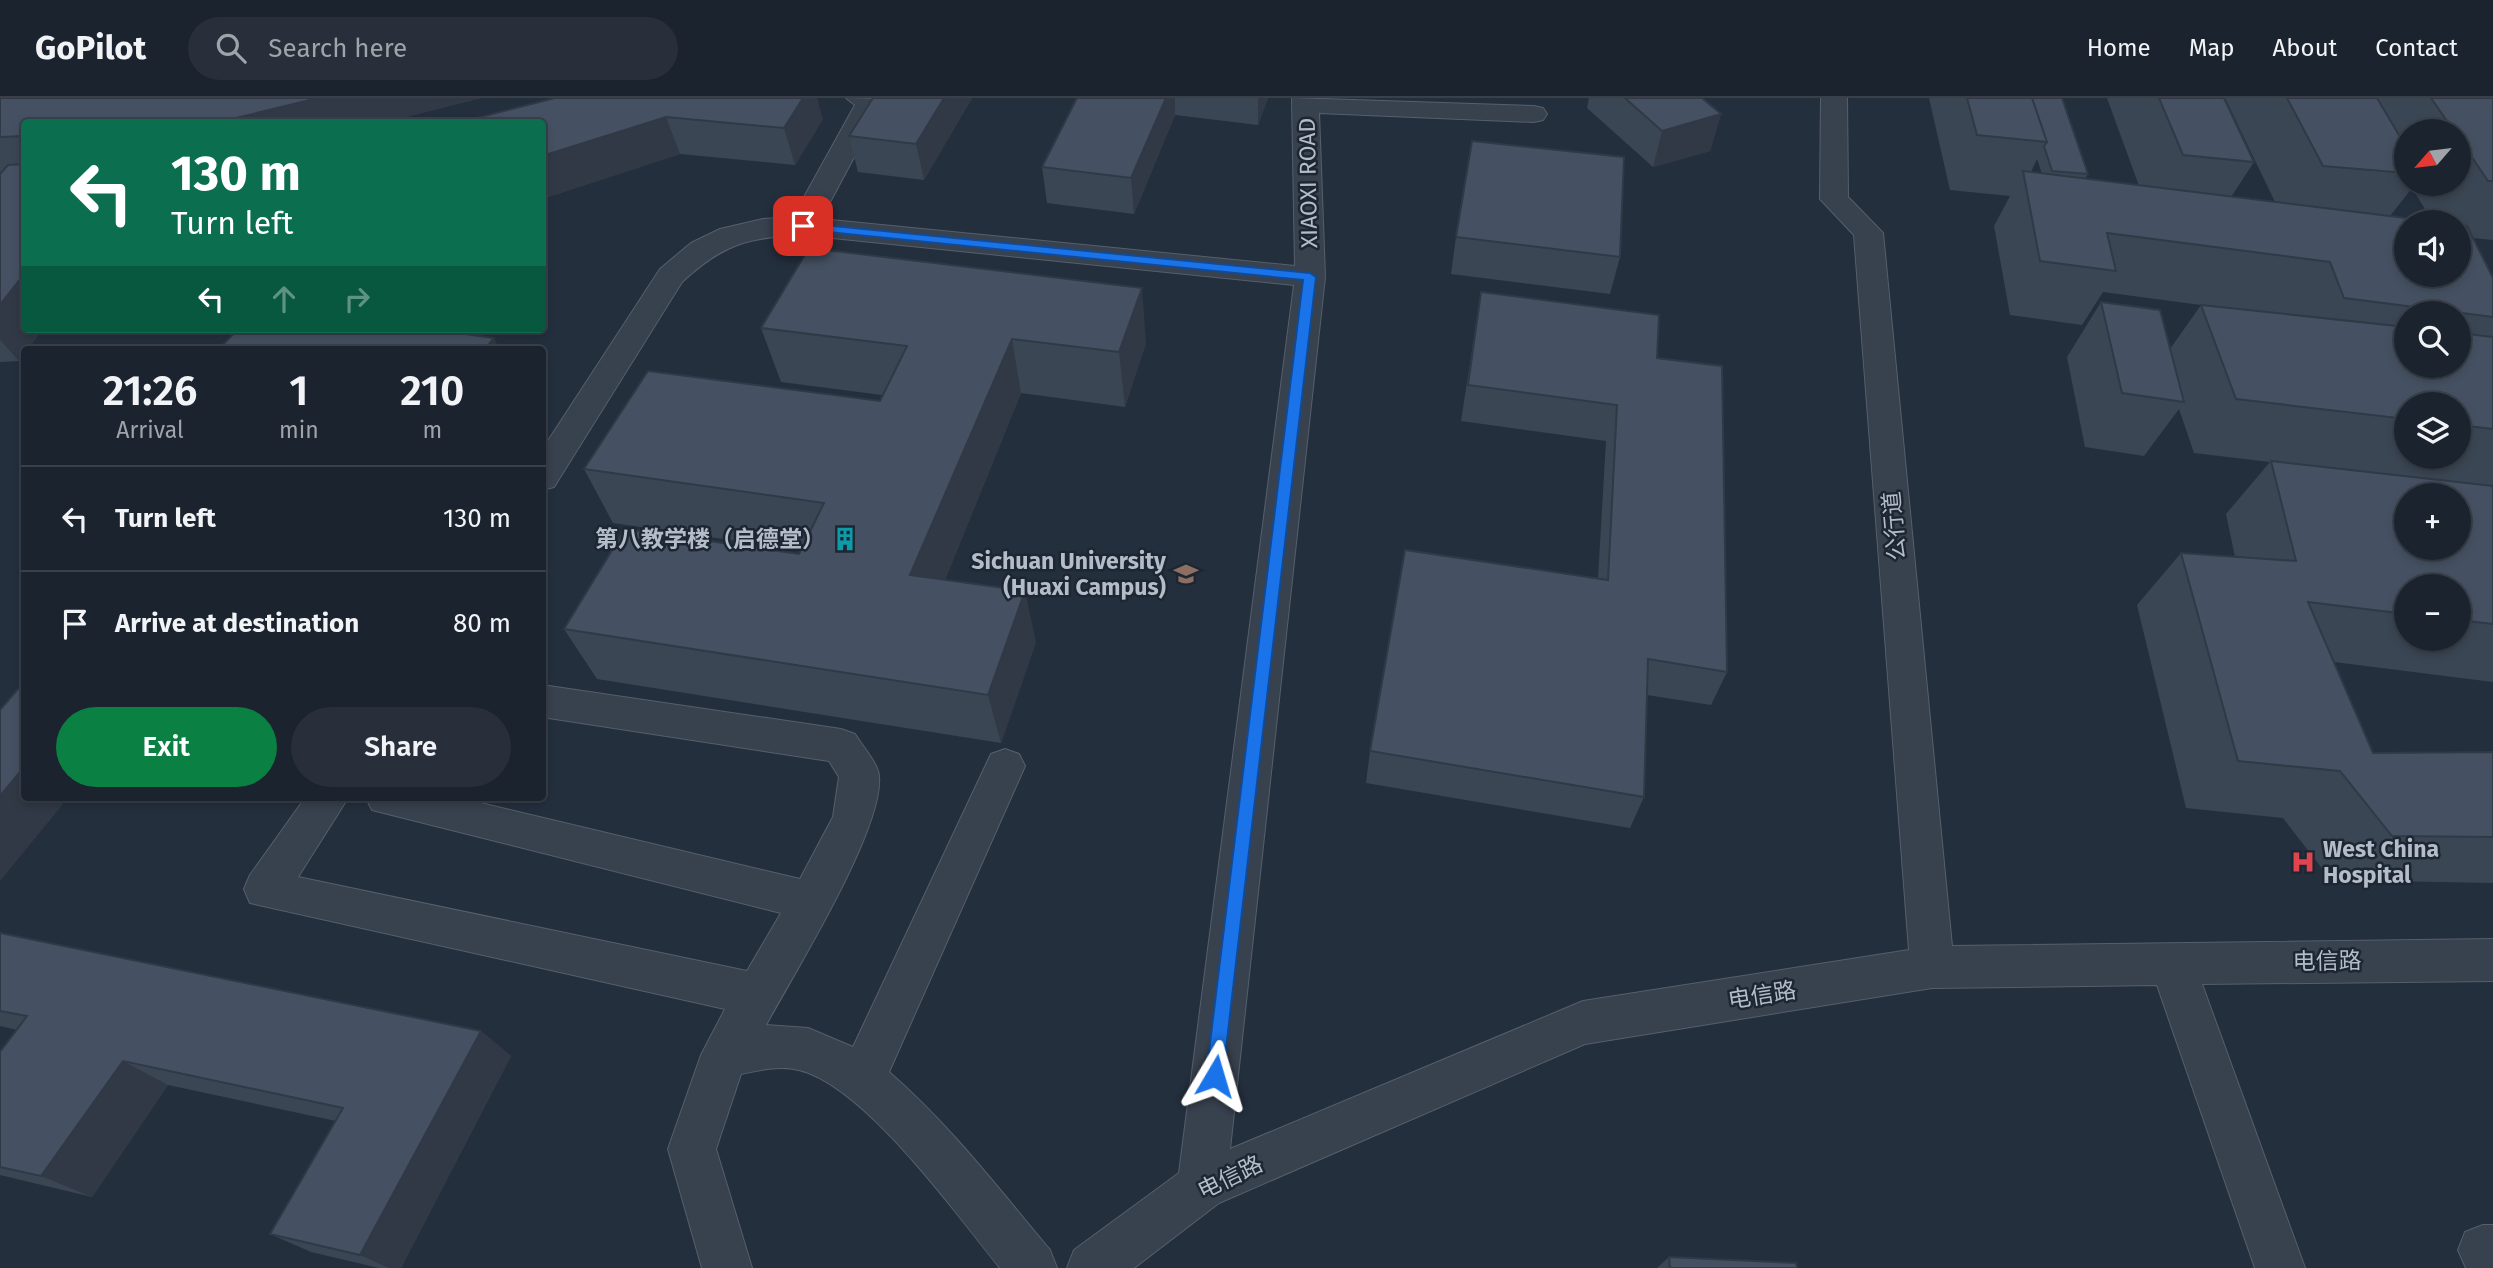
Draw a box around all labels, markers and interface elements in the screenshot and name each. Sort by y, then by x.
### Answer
search box [188,17,678,80]
text: GoPilot [35,28,146,68]
icon: search [212,29,250,67]
text: Search here [268,33,407,64]
text: Home [2087,34,2151,62]
text: Map [2189,34,2235,62]
text: About [2273,34,2337,62]
text: Contact [2375,34,2458,62]
street label: XIAOXI ROAD [1293,118,1323,248]
north arrow [2394,119,2471,196]
map controls [2394,119,2471,651]
text: 130 m [171,144,301,203]
icon: left [56,147,147,238]
pin [773,196,833,256]
text: Turn left [171,204,293,242]
icon: arrive [784,207,822,245]
button: sound [2394,210,2471,287]
icon: left [192,280,230,318]
icon: ahead [265,280,303,318]
icon: right [338,280,376,318]
button: search [2394,301,2471,378]
text: 21:26 [103,366,197,416]
text: 1 [289,366,308,416]
text: 210 [400,366,464,416]
button: layers [2394,392,2471,469]
text: Arrival [116,416,184,444]
text: min [279,416,319,444]
text: m [422,416,442,444]
button: + [2394,483,2471,560]
street label: 公行道 [1877,490,1911,562]
icon: left [56,500,94,538]
text: Turn left [115,503,216,534]
text: 130 m [443,503,511,534]
place label: 第八教学楼（启德堂） [595,525,825,553]
building icon: 第八教学楼（启德堂） [831,525,859,553]
place label: Sichuan University (Huaxi Campus) [971,547,1167,601]
school or university icon: Sichuan University (Huaxi Campus) [1172,560,1200,588]
button: − [2394,574,2471,651]
icon: arrive [56,605,94,643]
text: Arrive at destination [115,608,359,639]
text: 80 m [453,608,511,639]
button: Exit [56,707,277,787]
button: Share [291,707,511,787]
place label: West China Hospital [2323,835,2439,889]
hospital icon: West China Hospital [2289,848,2317,876]
street label: 电信路 [2292,946,2362,976]
street label: 电信路 [1726,976,1798,1014]
position arrow [1178,1039,1252,1113]
street label: 电信路 [1193,1149,1267,1205]

